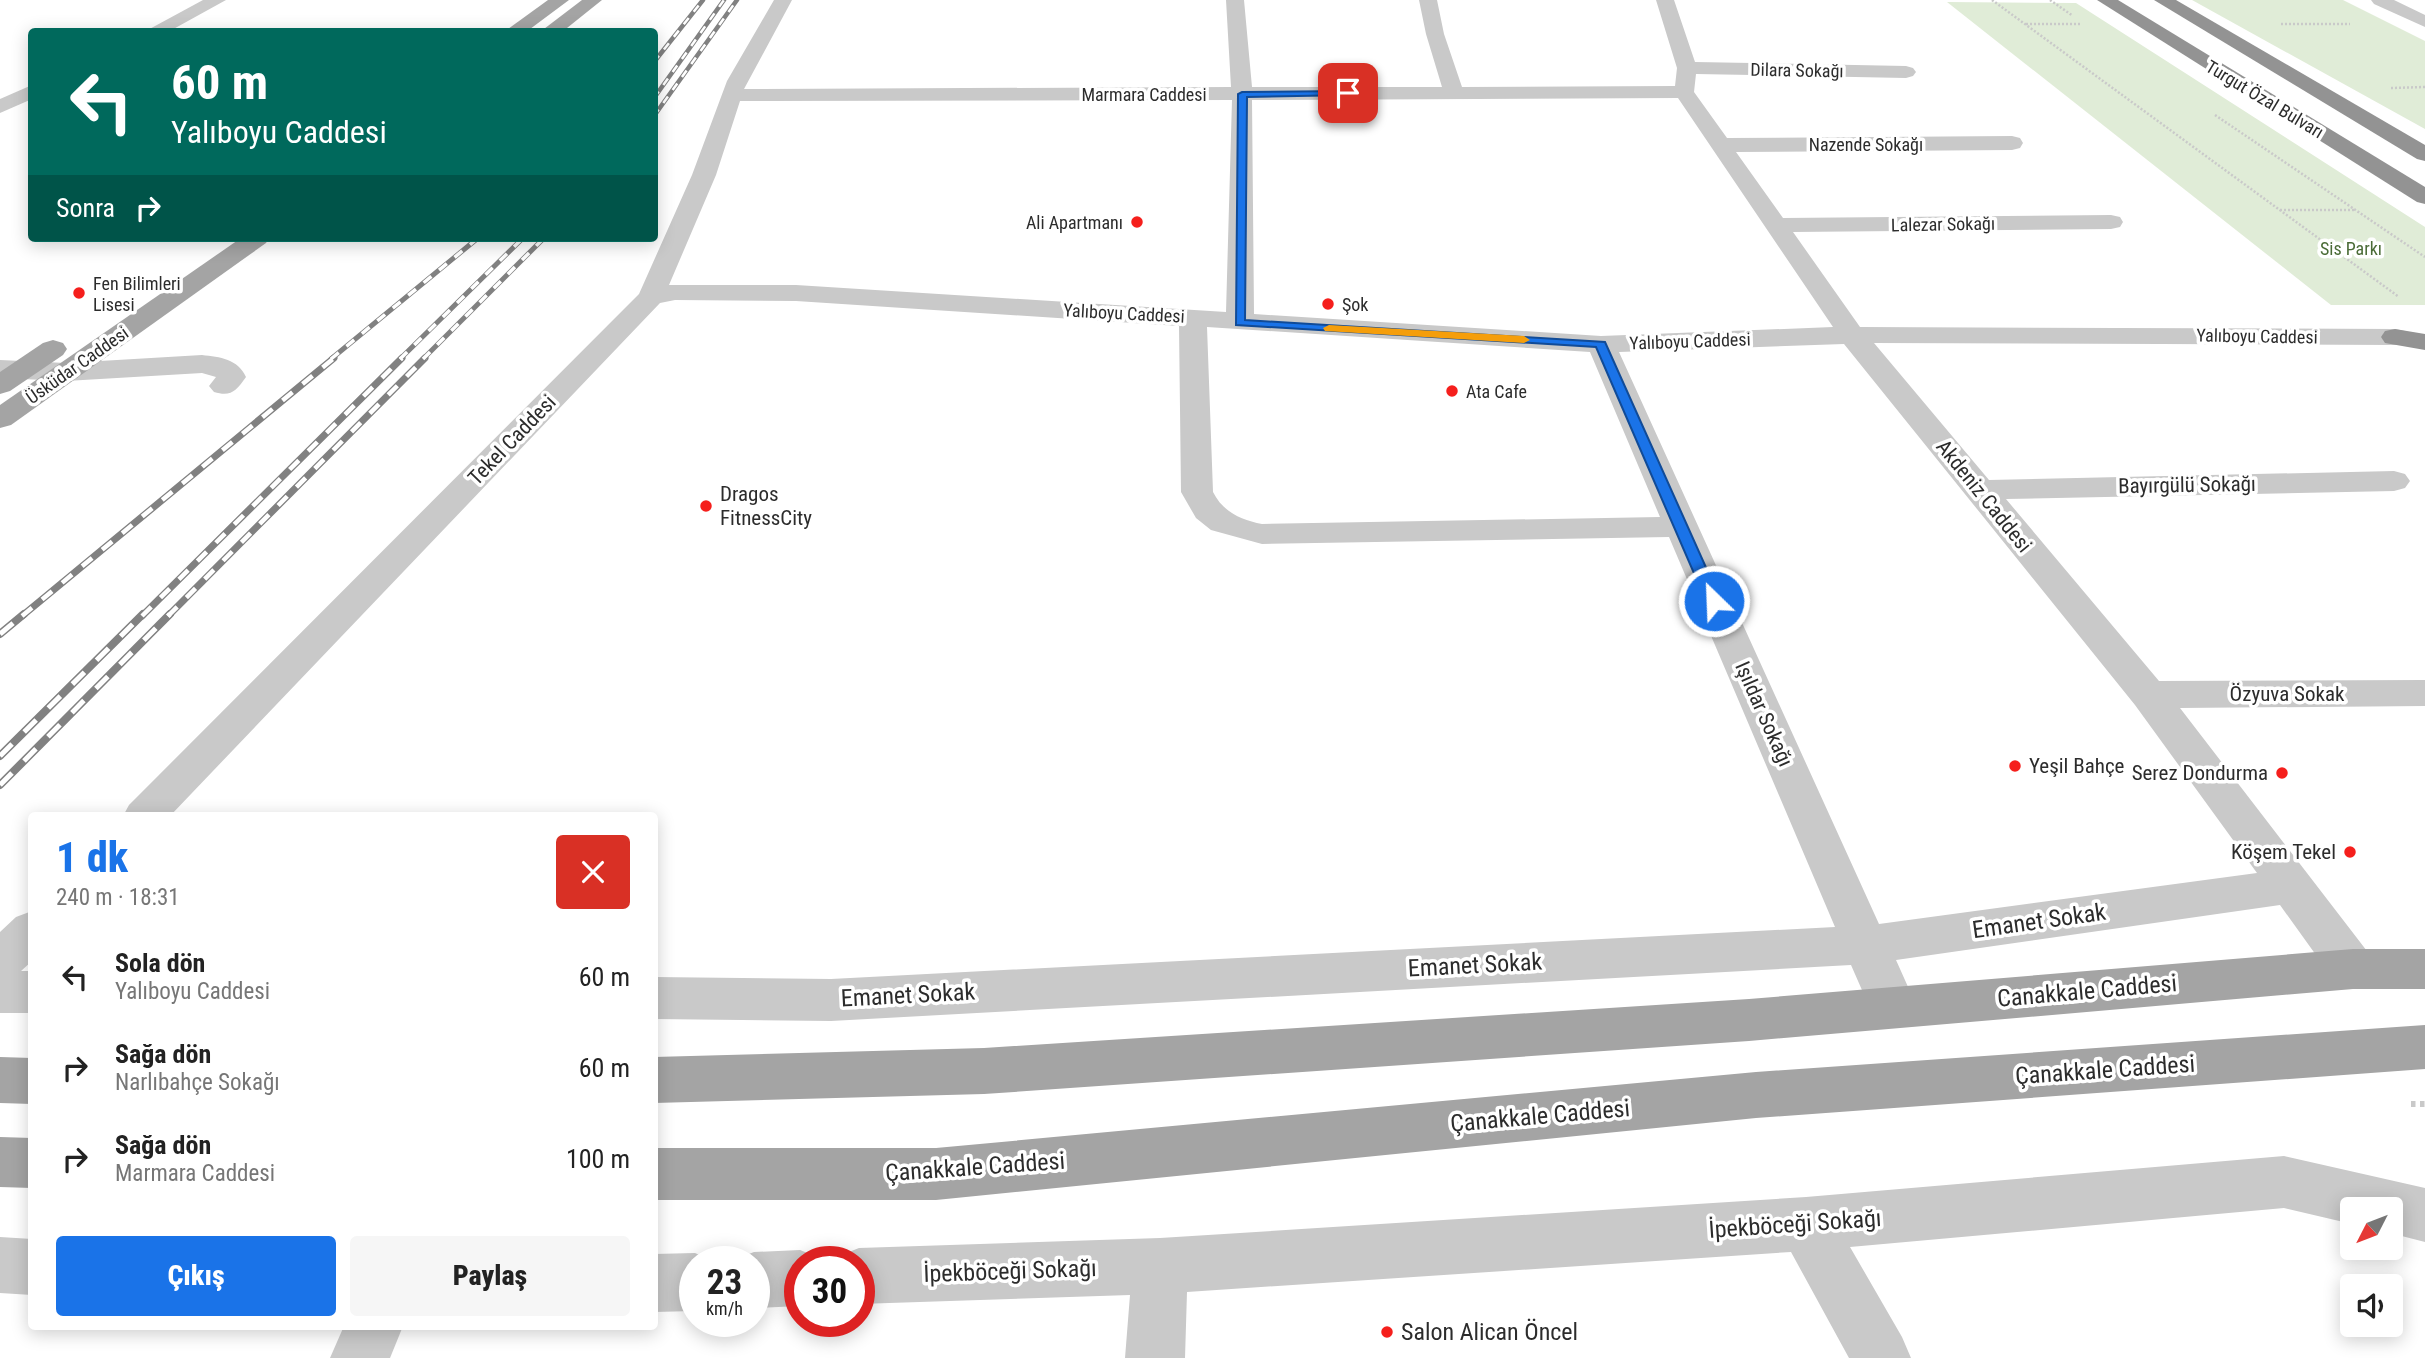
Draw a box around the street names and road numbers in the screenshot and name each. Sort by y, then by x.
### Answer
street label: Turgut Özal Bulvarı [2202,56,2328,142]
street label: Dilara Sokağı [1750,59,1844,81]
street label: Marmara Caddesi [1081,84,1207,105]
street label: Nazende Sokağı [1809,134,1923,155]
street label: Lalezar Sokağı [1891,213,1995,235]
street label: Yalıboyu Caddesi [1063,299,1185,327]
street label: Üsküdar Caddesi [22,322,132,408]
street label: Yalıboyu Caddesi [2196,324,2318,348]
street label: Yalıboyu Caddesi [1629,328,1751,354]
street label: Tekel Caddesi [463,390,561,490]
street label: Akdeniz Caddesi [1931,435,2037,557]
street label: Bayırgülü Sokağı [2118,472,2256,498]
street label: Işıldar Sokağı [1730,658,1798,770]
street label: Özyuva Sokak [2230,682,2345,706]
street label: Emanet Sokak [1970,898,2108,944]
street label: Emanet Sokak [1407,947,1543,983]
street label: Canakkale Caddesi [1996,969,2178,1013]
street label: Emanet Sokak [840,977,976,1013]
street label: Çanakkale Caddesi [2014,1050,2196,1090]
street label: Çanakkale Caddesi [1449,1094,1631,1138]
street label: Çanakkale Caddesi [884,1147,1066,1187]
street label: İpekböceği Sokağı [1708,1204,1882,1244]
street label: İpekböceği Sokağı [923,1254,1097,1288]

